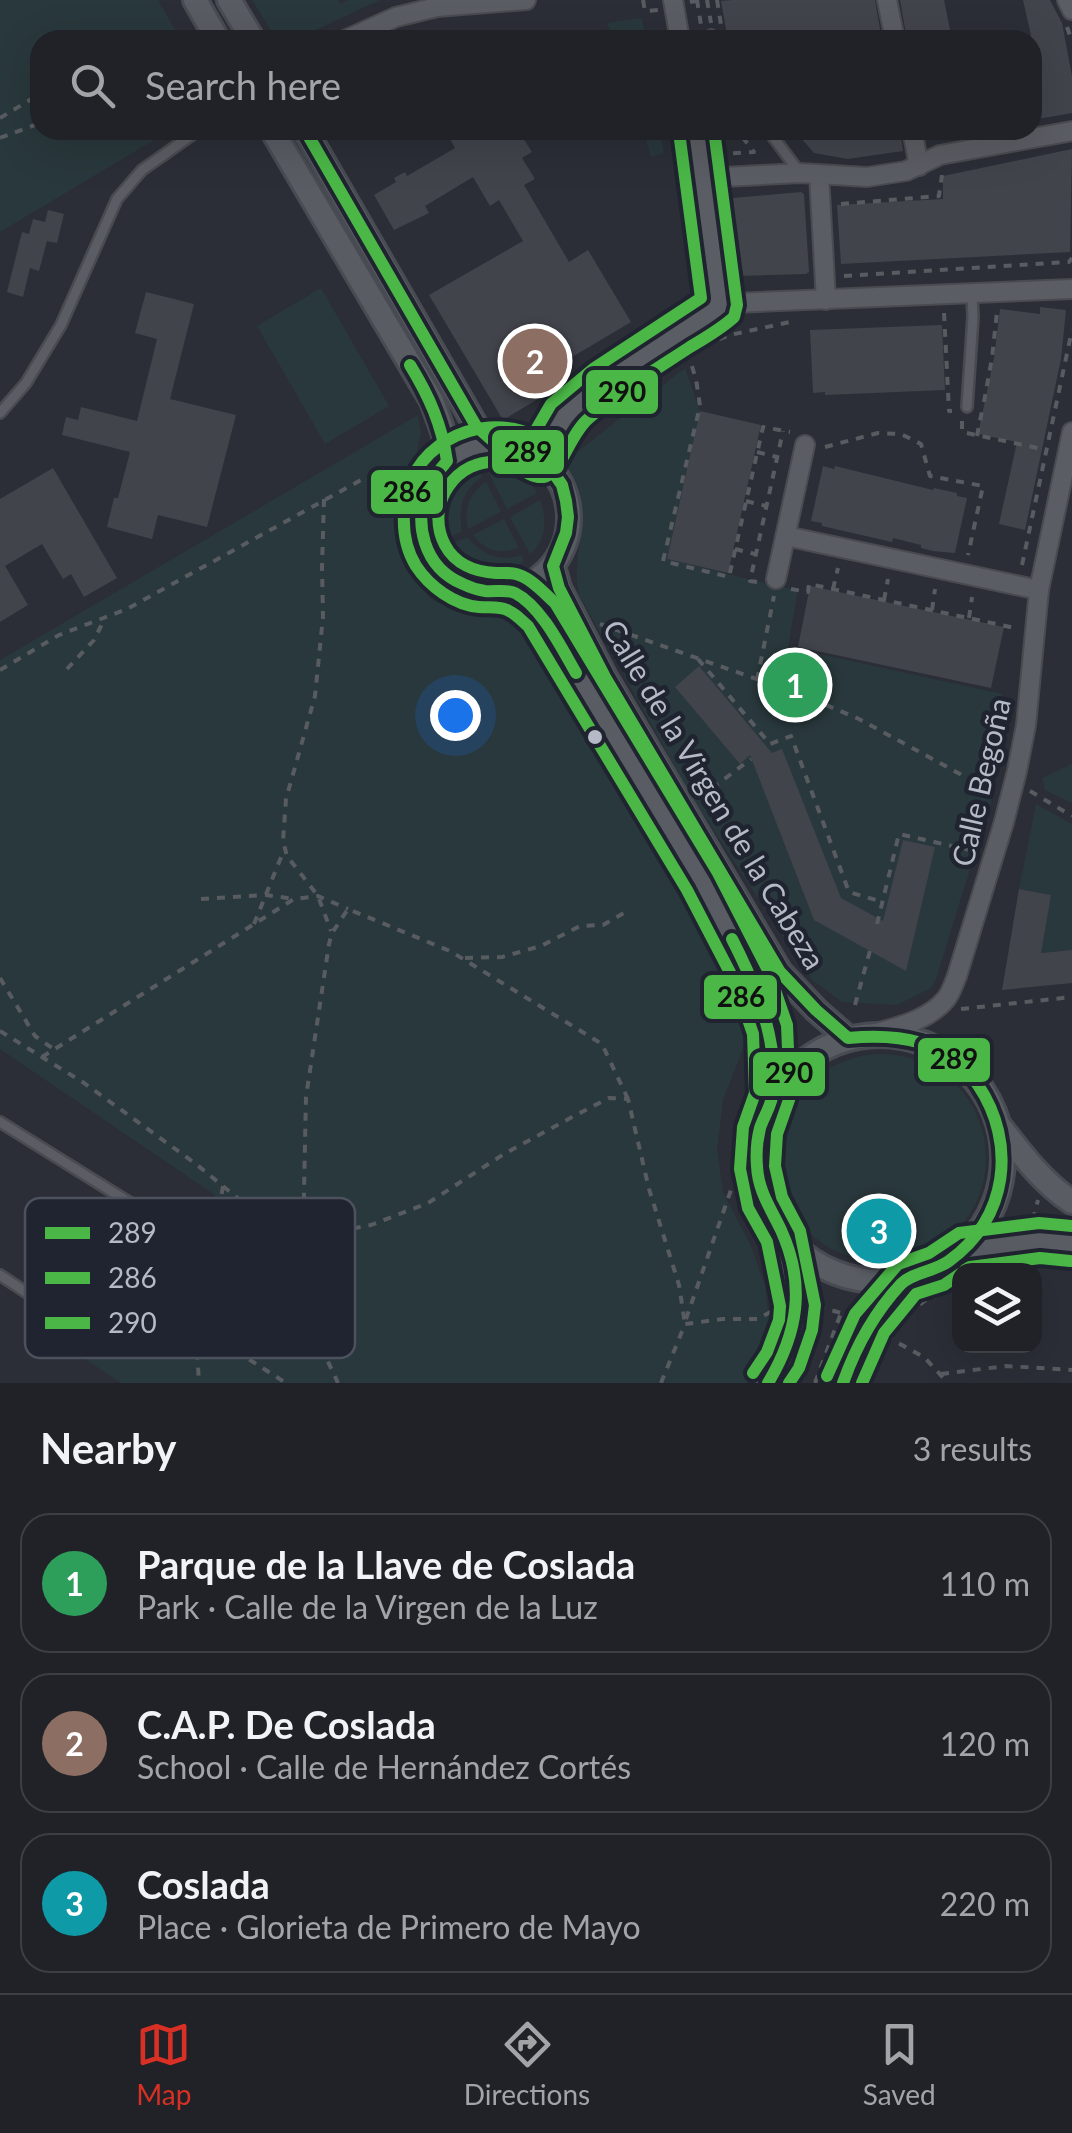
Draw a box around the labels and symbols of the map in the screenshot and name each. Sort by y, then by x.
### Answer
pin: 2 [502,324,568,398]
line badge: 290 [584,368,660,416]
text: 290 [598,374,646,408]
line badge: 289 [490,428,566,476]
text: 289 [504,434,552,468]
line badge: 286 [369,468,445,516]
text: 286 [383,474,431,508]
street label: Calle de la Virgen de la Cabeza [596,613,834,975]
pin: 1 [762,648,828,722]
your location [430,690,481,741]
street label: Calle Begoña [943,694,1017,870]
unlabelled marker [585,727,605,747]
line badge: 286 [702,973,779,1021]
text: 286 [717,979,765,1013]
line badge: 289 [916,1036,992,1084]
text: 289 [930,1041,978,1075]
line badge: 290 [751,1050,827,1098]
text: 290 [765,1055,813,1089]
pin: 3 [846,1194,912,1268]
legend [25,1198,355,1358]
text: 289 [108,1215,157,1249]
text: 286 [108,1260,157,1294]
text: 290 [108,1305,157,1339]

